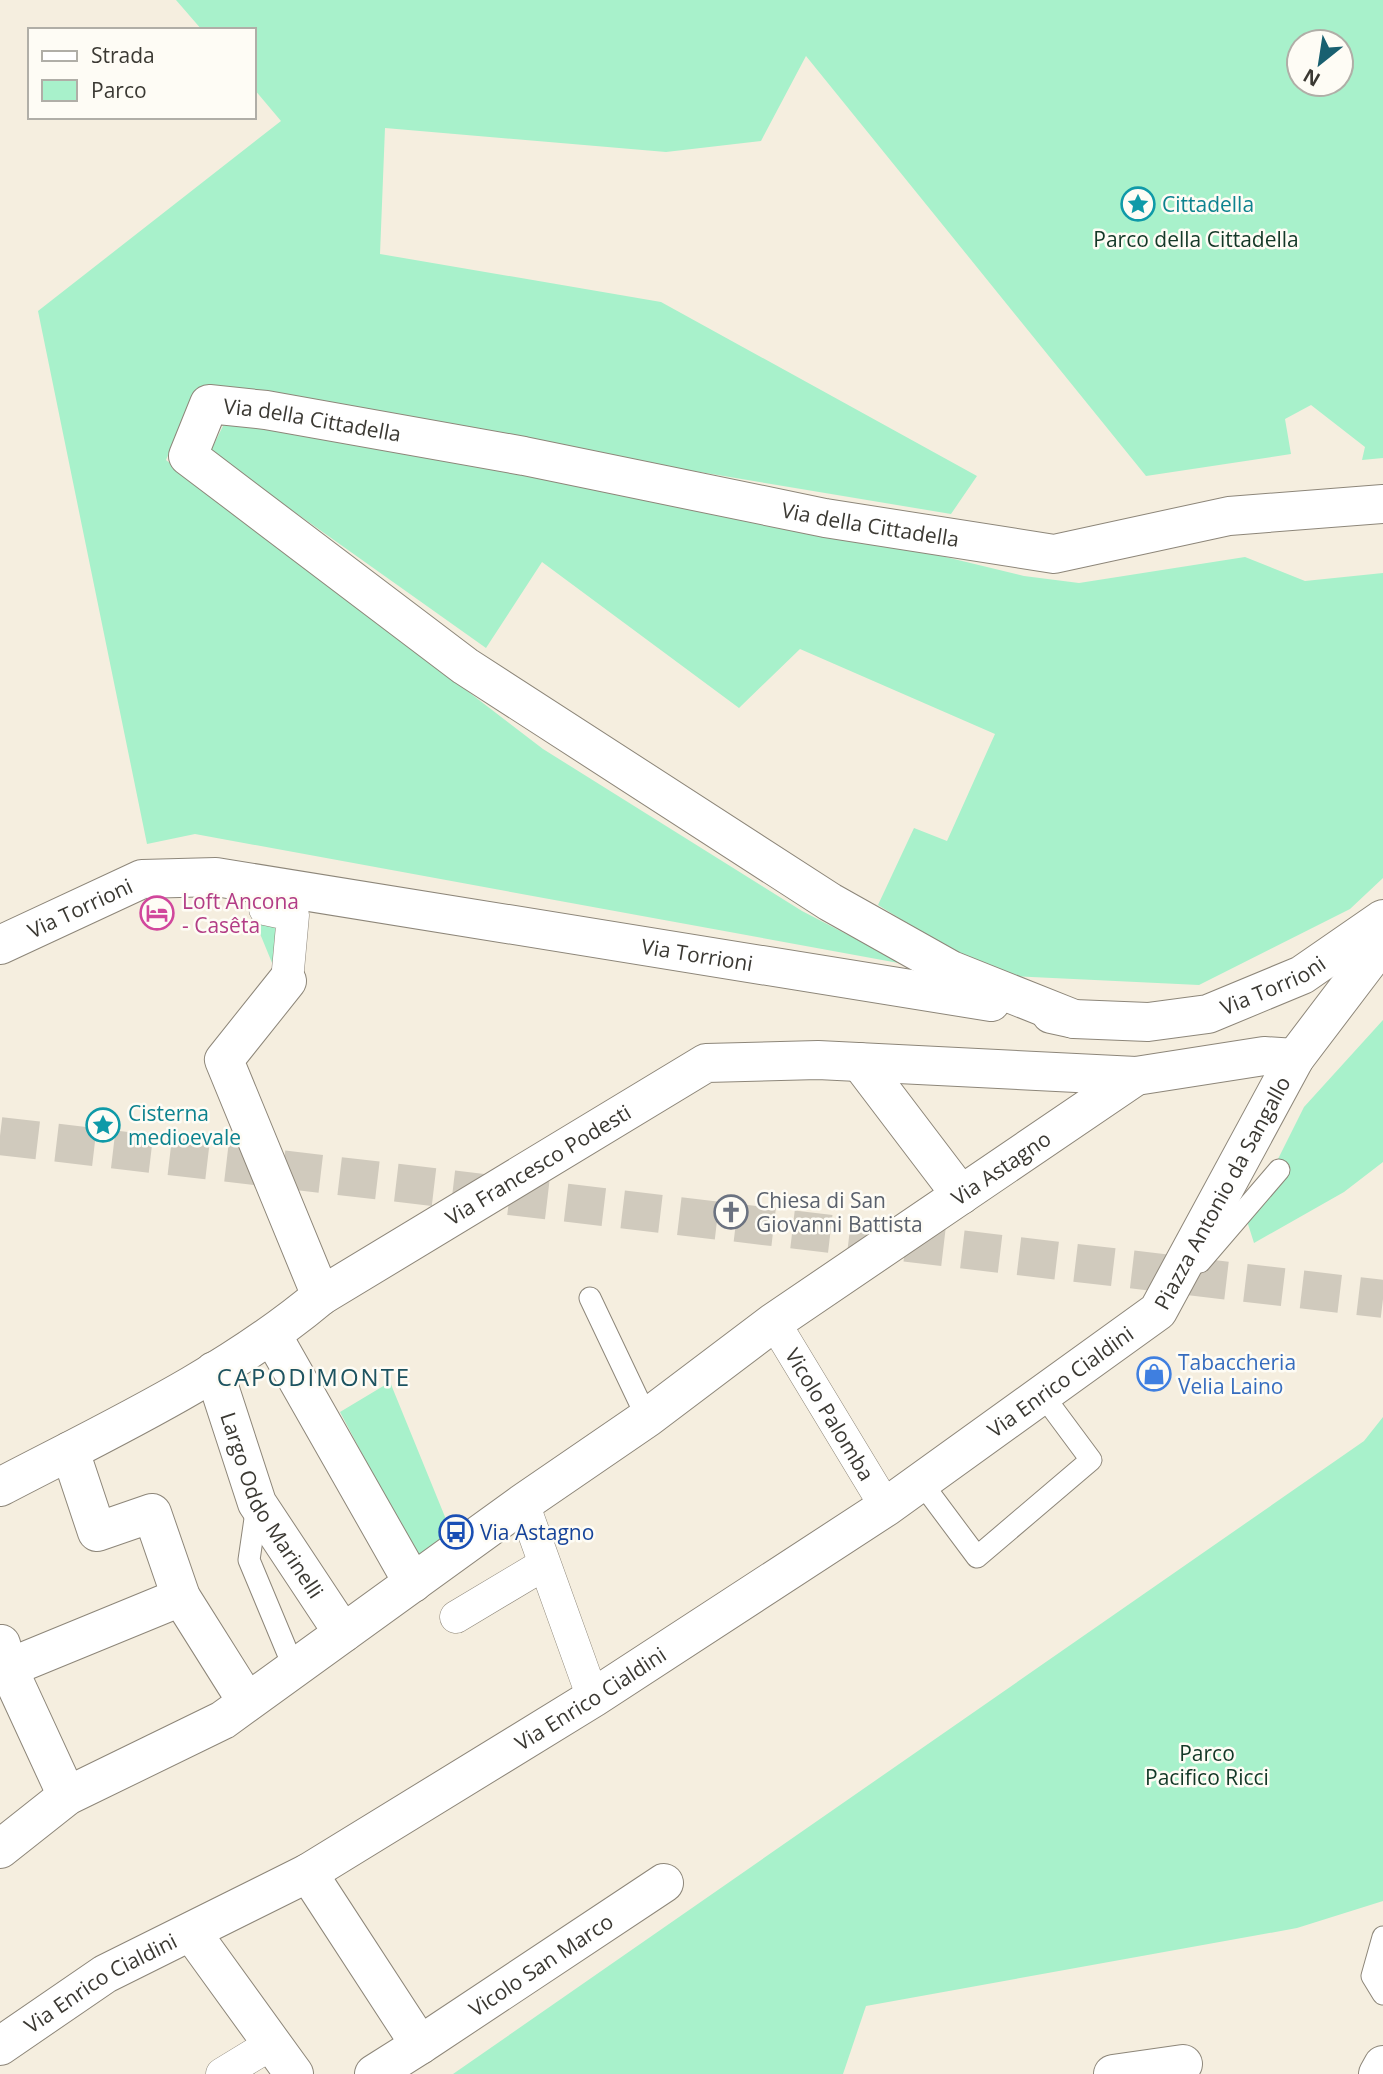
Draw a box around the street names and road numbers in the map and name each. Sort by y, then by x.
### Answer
street label: Via della Cittadella [222,392,403,448]
street label: Via della Cittadella [779,495,961,553]
street label: Via Torrioni [23,871,137,944]
street label: Via Torrioni [639,932,755,977]
street label: Via Torrioni [1216,949,1331,1021]
street label: Piazza Antonio da Sangallo [1147,1071,1297,1314]
street label: Via Francesco Podesti [440,1098,636,1231]
street label: Via Astagno [946,1124,1056,1212]
street label: Via Enrico Cialdini [982,1319,1139,1444]
street label: Vicolo Palomba [779,1343,881,1486]
street label: Largo Oddo Marinelli [214,1408,330,1603]
street label: Via Enrico Cialdini [510,1640,671,1757]
street label: Vicolo San Marco [463,1907,618,2023]
street label: Via Enrico Cialdini [19,1927,181,2039]

